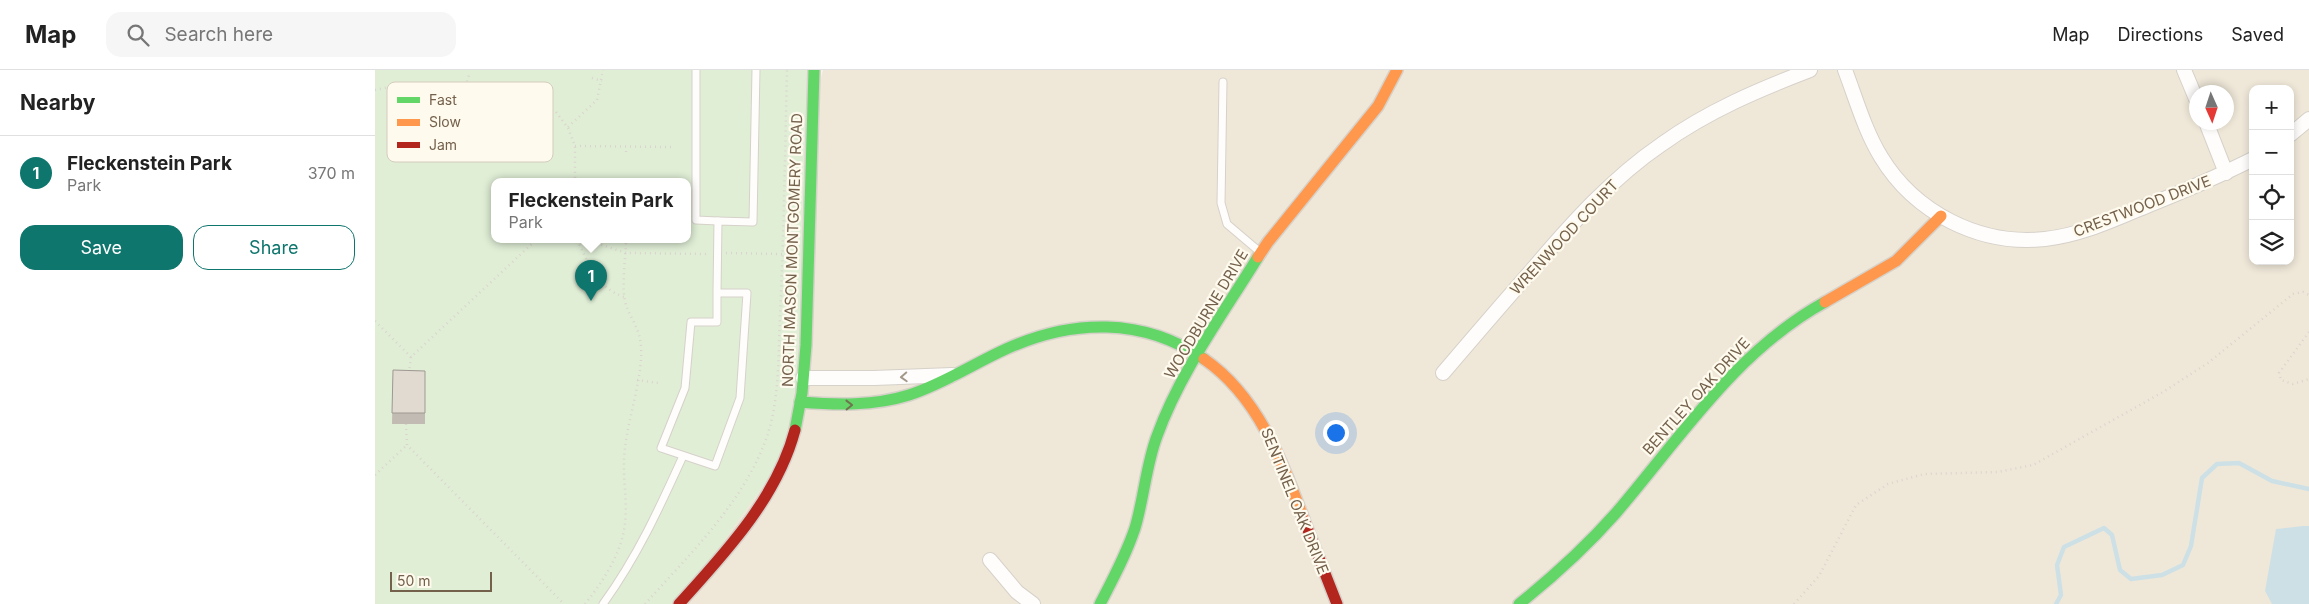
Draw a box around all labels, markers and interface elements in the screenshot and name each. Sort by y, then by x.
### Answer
search box [106,12,456,57]
text: Map [25,20,76,49]
icon: search [124,21,152,49]
text: Search here [164,23,273,46]
text: Map [2052,24,2090,45]
text: Directions [2118,24,2203,45]
text: Saved [2231,24,2284,45]
legend [387,82,553,162]
north arrow [2189,85,2234,130]
map controls [2249,85,2294,265]
button: + [2249,85,2294,130]
text: Nearby [20,90,95,115]
text: Fast [429,91,457,108]
text: Slow [429,113,461,130]
street label: NORTH MASON MONTGOMERY ROAD [778,113,806,387]
button: − [2249,130,2294,175]
text: Jam [429,136,457,153]
text: Fleckenstein Park [67,152,232,175]
text: 1 [33,163,39,183]
text: 370 m [308,163,355,183]
street label: CRESTWOOD DRIVE [2071,171,2213,241]
text: Park [67,175,101,195]
button: locate [2249,175,2294,220]
street label: WRENWOOD COURT [1506,176,1622,298]
popup [491,178,691,243]
text: Fleckenstein Park [509,189,673,212]
text: Park [509,212,543,232]
button: layers [2249,220,2294,265]
button: Save [20,225,183,270]
button: Share [193,225,355,270]
street label: WOODBURNE DRIVE [1160,246,1252,382]
pin: 1 [575,260,607,301]
street label: BENTLEY OAK DRIVE [1638,333,1754,459]
one-way arrow [900,371,908,382]
one-way arrow [845,400,853,410]
your location [1323,420,1349,446]
street label: SENTINEL OAK DRIVE [1257,425,1333,577]
scale bar [390,569,493,592]
text: 50 m [397,572,431,589]

